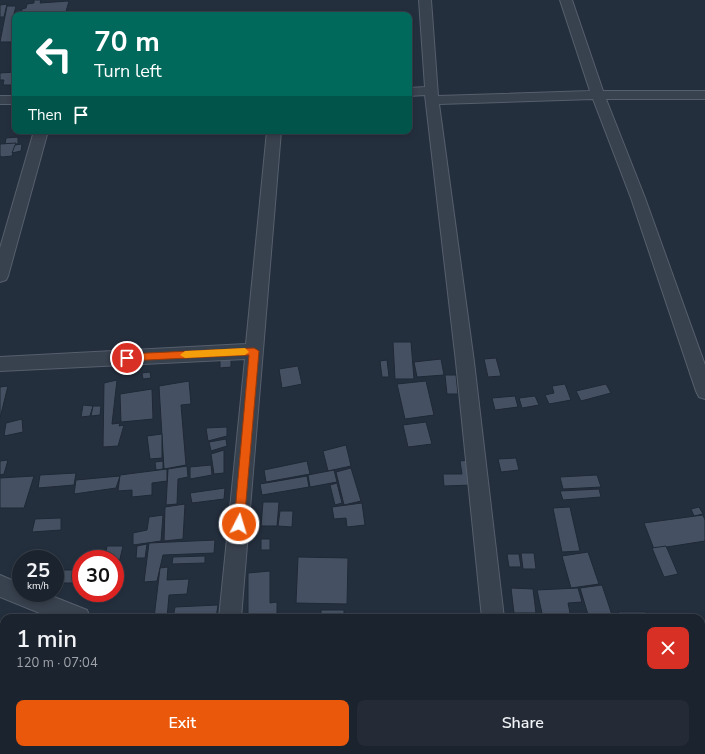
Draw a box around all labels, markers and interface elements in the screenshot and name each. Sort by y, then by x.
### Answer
text: 70 m [94,23,160,61]
icon: left [28,28,80,80]
text: Turn left [94,59,162,83]
icon: arrive [70,104,92,126]
text: Then [28,105,62,125]
pin [110,341,144,375]
icon: arrive [116,347,138,369]
position arrow [218,503,260,545]
speed limit sign: 30 [72,550,124,602]
text: 25 [26,557,50,584]
text: km/h [27,579,49,593]
text: 1 min [16,623,77,655]
button: close [647,627,689,669]
text: 120 m · 07:04 [16,654,98,672]
button: Exit [16,700,349,746]
button: Share [357,700,689,746]

